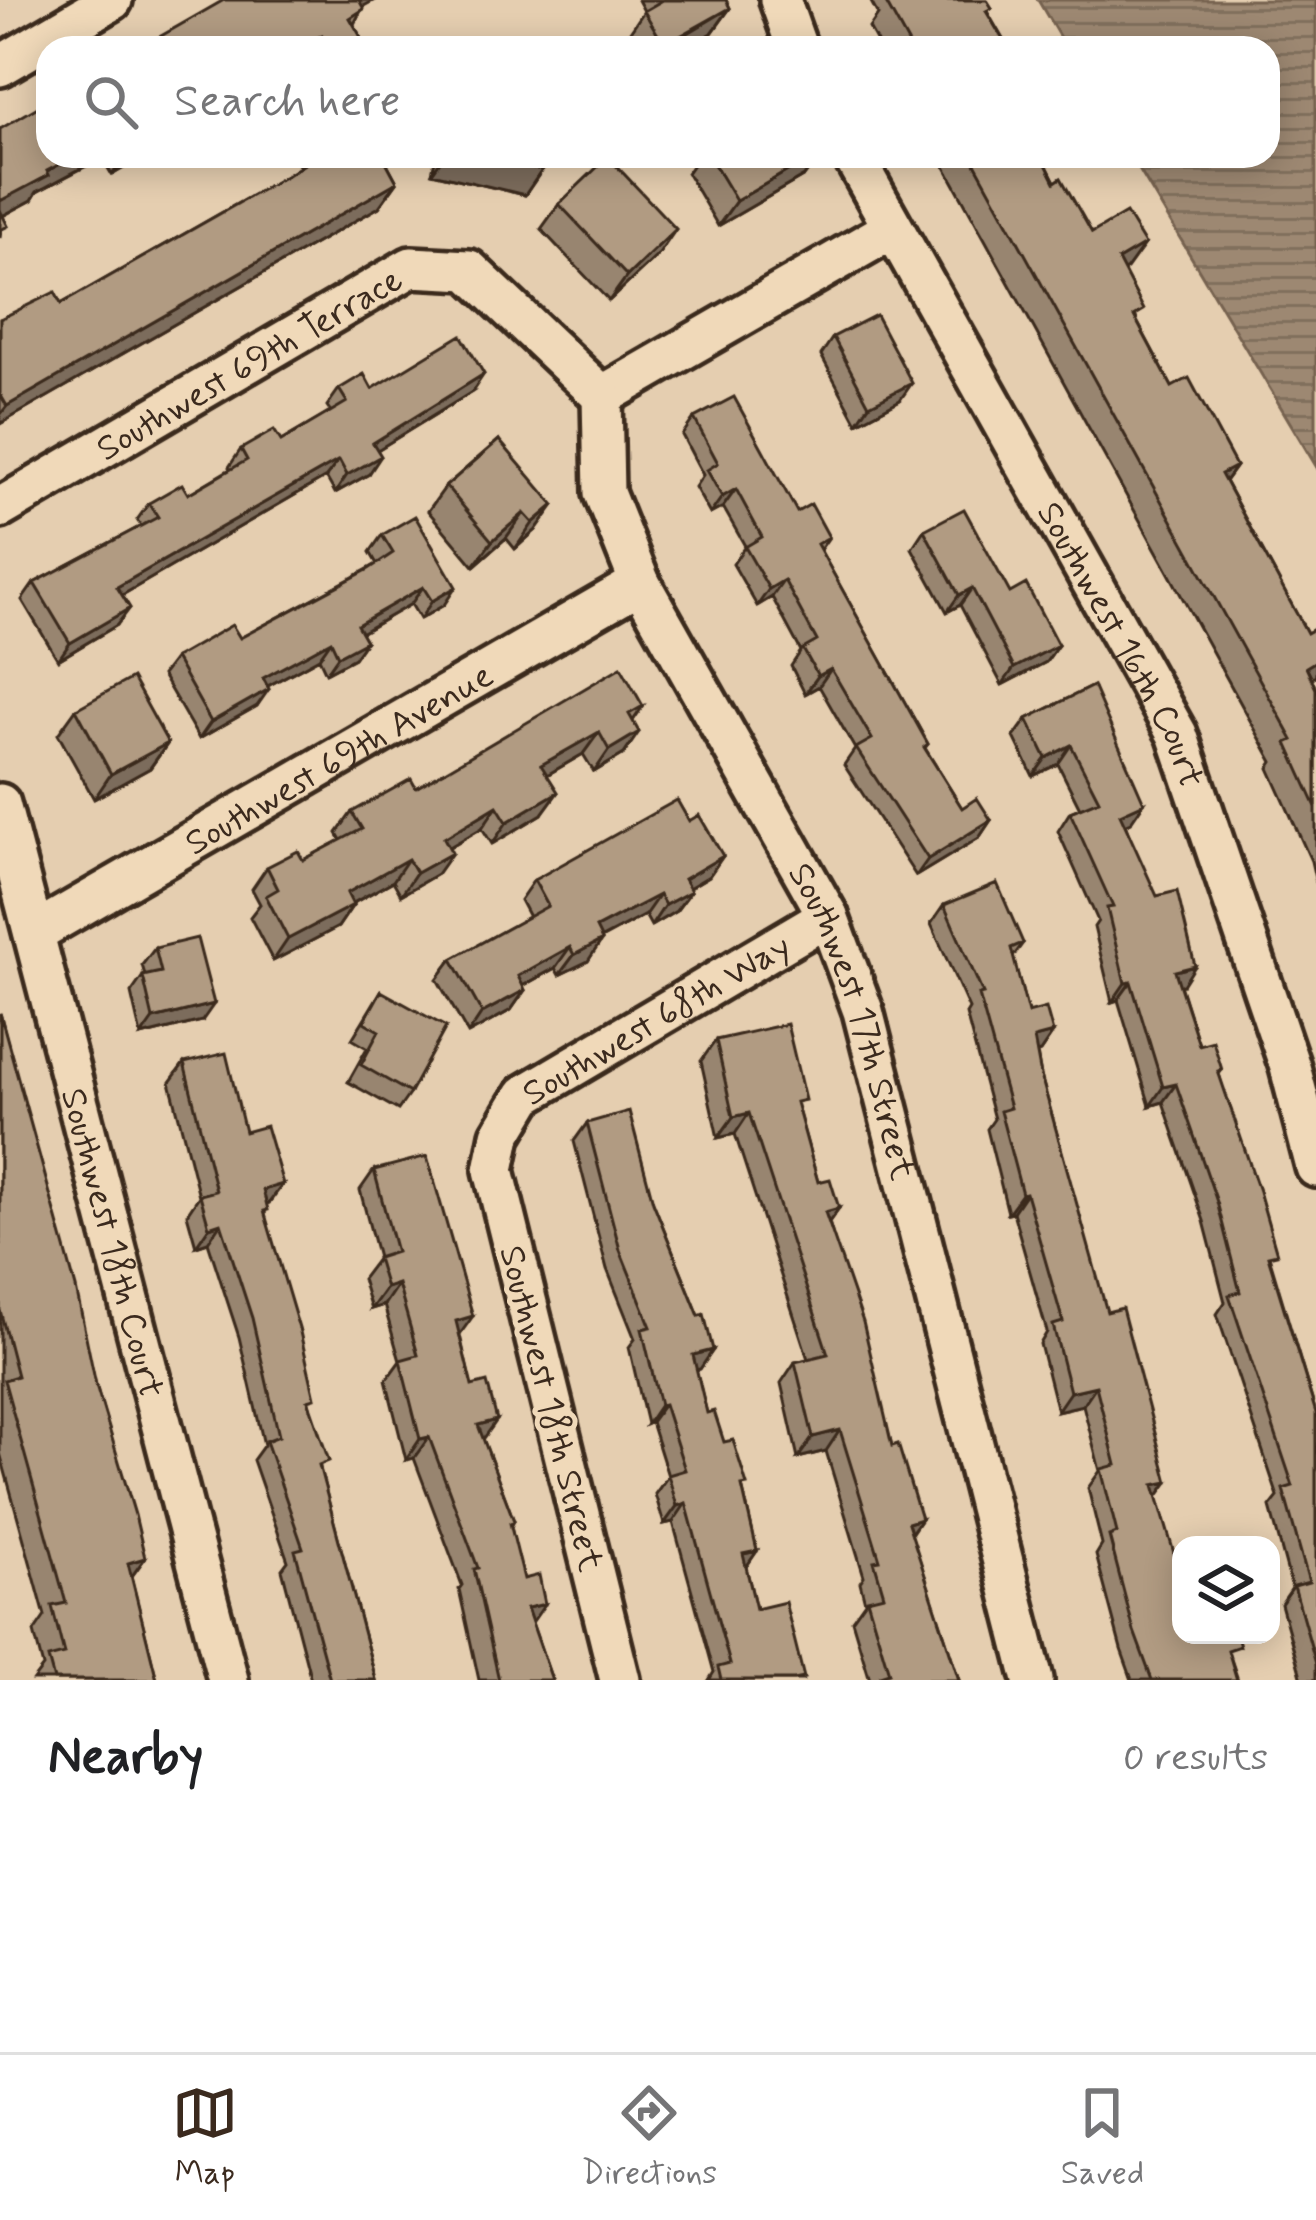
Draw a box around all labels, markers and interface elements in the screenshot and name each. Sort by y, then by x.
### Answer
search box [36,36,1280,168]
icon: search [78,69,144,135]
text: Search here [174,73,401,132]
street label: Southwest 69th Terrace [88,257,412,473]
street label: Southwest 16th Court [1025,494,1213,794]
street label: Southwest 69th Avenue [177,653,502,868]
street label: Southwest 17th Street [776,855,925,1185]
street label: Southwest 68th Way [515,924,800,1118]
street label: Southwest 18th Court [48,1084,173,1403]
street label: Southwest 18th Street [486,1241,613,1577]
map controls [1172,1536,1280,1644]
button: layers [1172,1536,1280,1644]
text: Nearby [48,1725,203,1791]
text: 0 results [1123,1733,1268,1784]
tab: Map [172,2080,238,2196]
tab: Directions [581,2080,717,2196]
tab: Saved [1061,2080,1144,2196]

